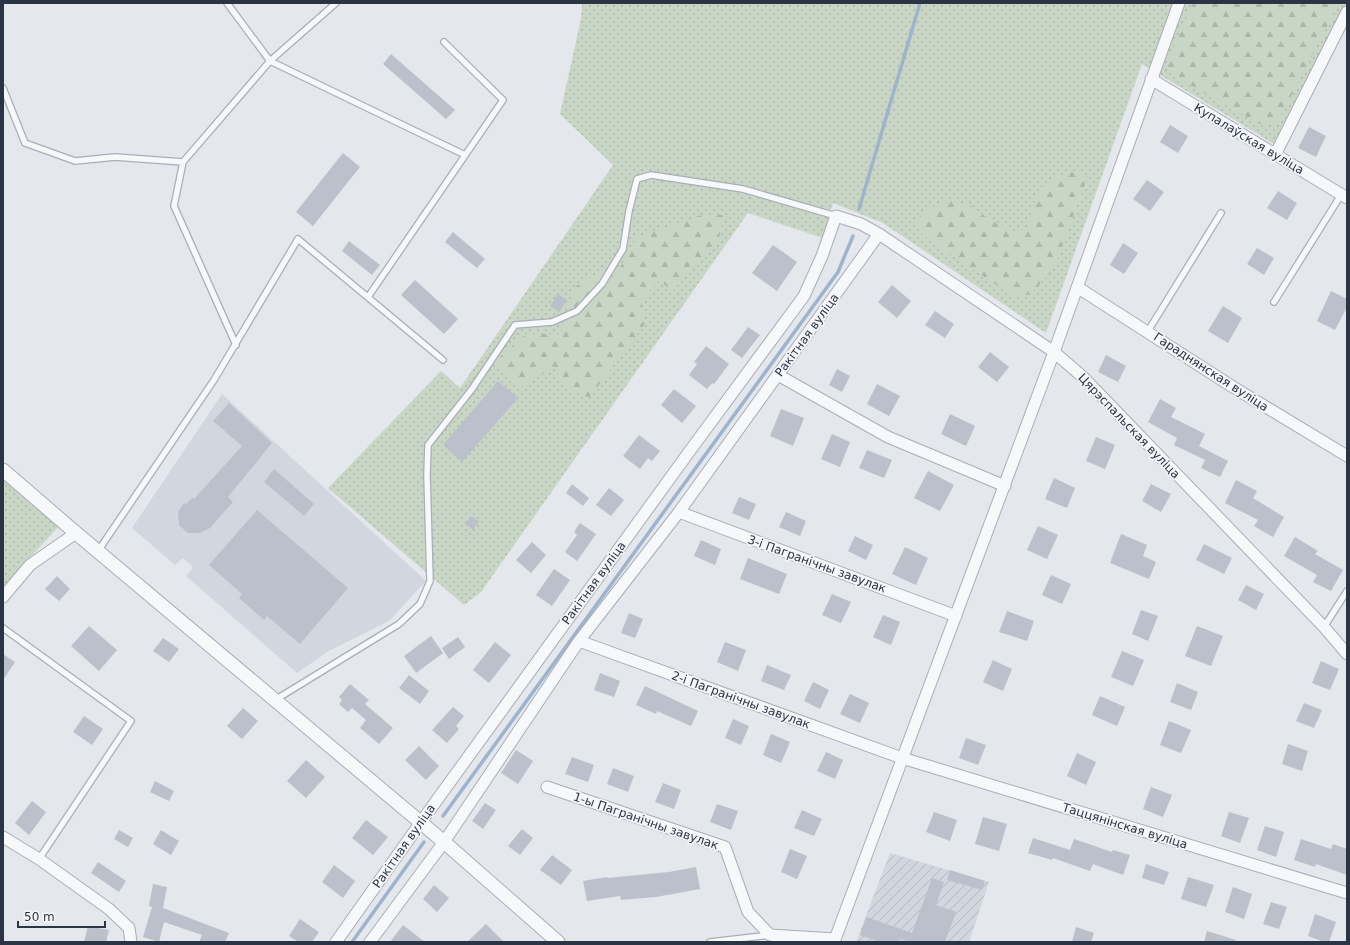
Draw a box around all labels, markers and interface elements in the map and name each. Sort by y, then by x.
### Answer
street label: Купалаўская вуліца [1191,101,1307,177]
street label: Ракітная вуліца [772,291,842,379]
street label: Гараднянская вуліца [1151,330,1271,414]
street label: Цярэспальская вуліца [1075,371,1183,481]
street label: 3-і Пагранічны завулак [746,532,888,596]
street label: Ракітная вуліца [559,539,629,627]
street label: 2-і Пагранічны завулак [670,668,812,732]
street label: 1-ы Пагранічны завулак [572,790,720,852]
street label: Таццянінская вуліца [1060,800,1189,852]
street label: Ракітная вуліца [370,801,438,891]
scale bar [18,903,105,929]
text: 50 m [24,910,55,924]

